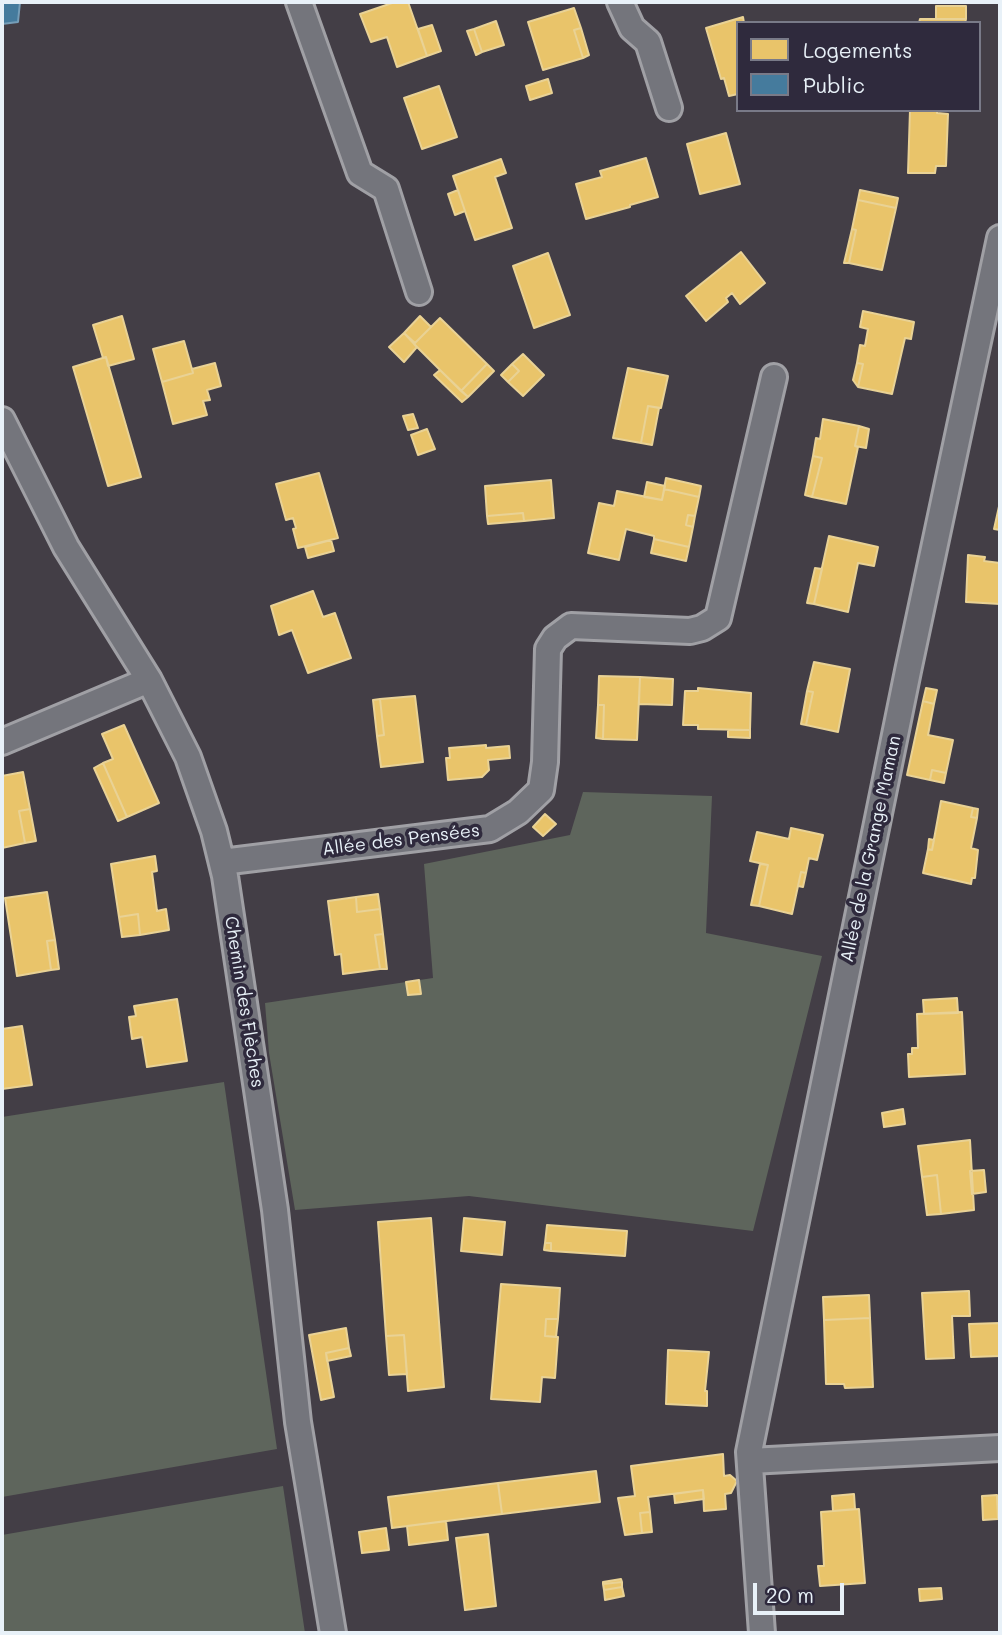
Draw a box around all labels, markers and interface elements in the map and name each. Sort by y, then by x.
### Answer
legend [736,21,981,112]
text: Logements [803,36,913,63]
text: Public [803,71,865,98]
street label: Allée de la Grange Maman [836,734,906,964]
street label: Allée des Pensées [321,820,481,860]
street label: Chemin des Flèches [220,915,268,1089]
scale bar [757,1568,848,1612]
text: 20 m [766,1581,814,1608]

